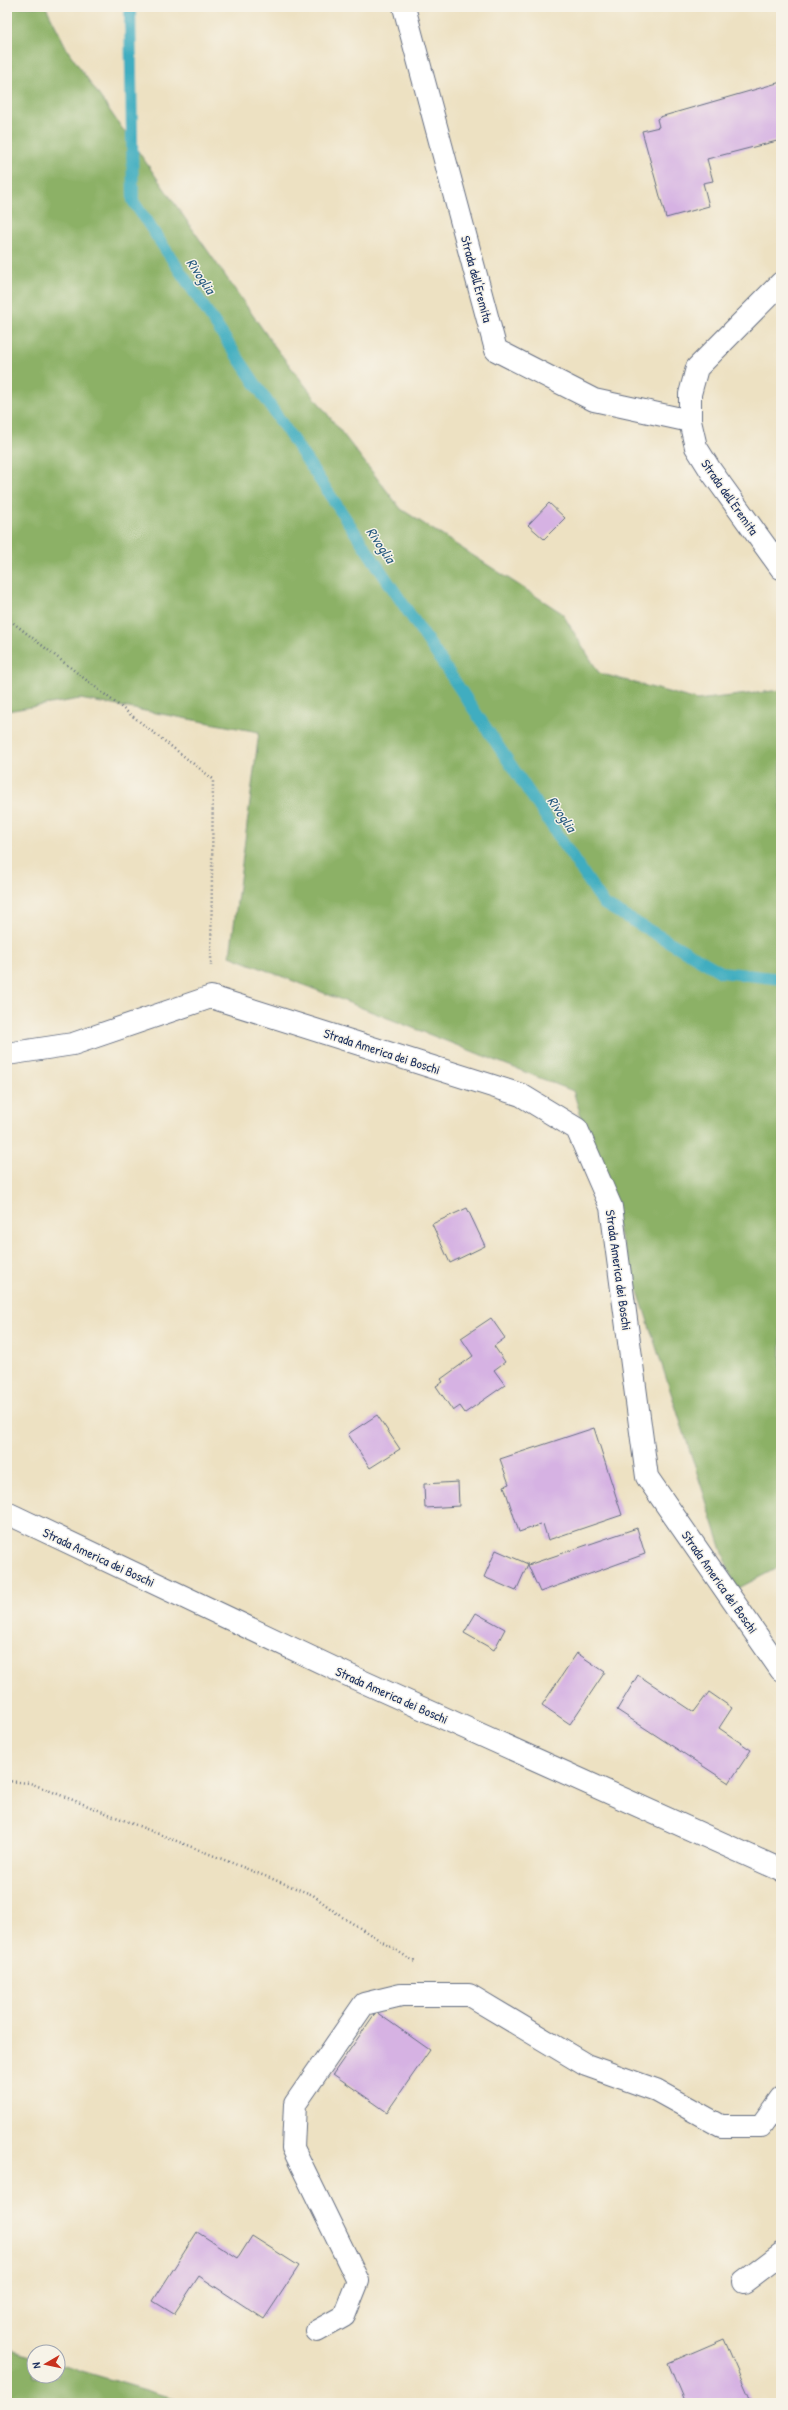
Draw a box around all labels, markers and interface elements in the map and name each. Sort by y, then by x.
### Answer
street label: Strada dell'Eremita [457,234,497,324]
water label: Rivoglia [182,254,221,299]
street label: Strada dell'Eremita [697,455,763,539]
water label: Rivoglia [362,523,401,568]
water label: Rivoglia [543,792,582,837]
street label: Strada America dei Boschi [321,1024,443,1078]
street label: Strada America dei Boschi [602,1209,636,1331]
street label: Strada America dei Boschi [40,1523,158,1591]
street label: Strada America dei Boschi [678,1527,762,1637]
street label: Strada America dei Boschi [333,1662,451,1728]
north arrow [26,2344,66,2384]
text: N [29,2361,43,2370]

